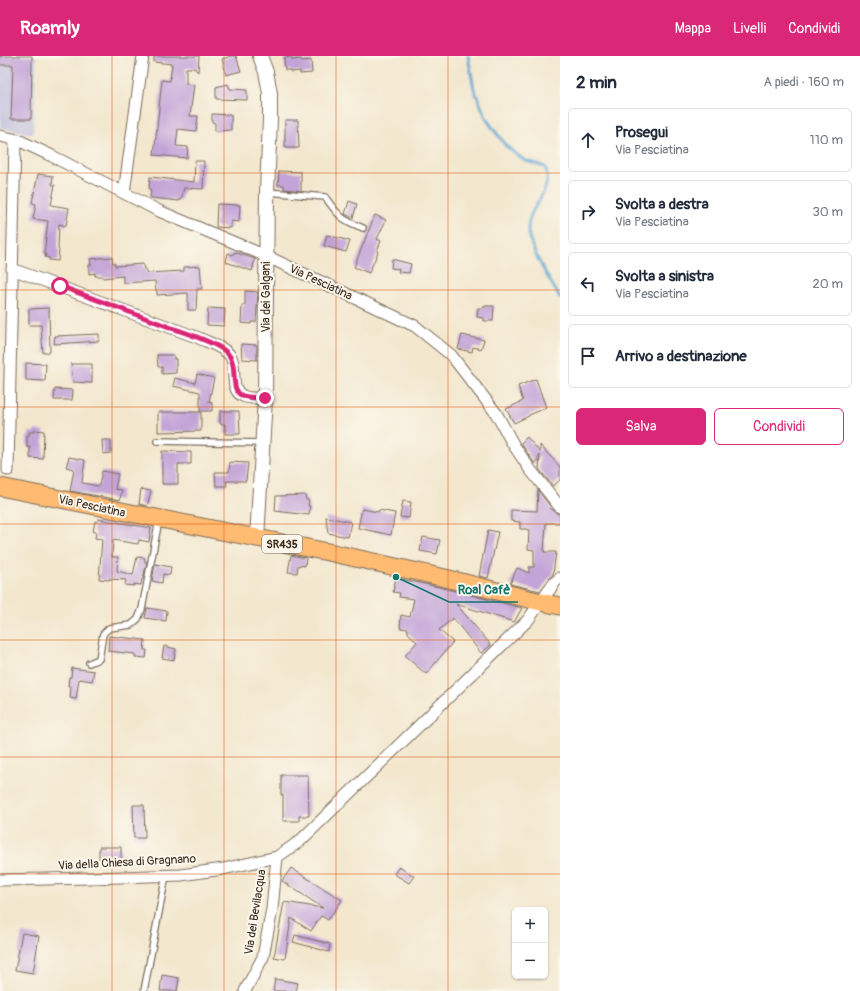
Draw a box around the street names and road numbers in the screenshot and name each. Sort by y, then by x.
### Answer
street label: Via Pesciatina [287,261,355,304]
street label: Via dei Galgani [259,262,274,332]
street label: Via Pesciatina [57,492,127,521]
road number: SR435 [262,535,302,553]
street label: Via della Chiesa di Gragnano [58,851,197,874]
street label: Via dei Bevilacqua [241,868,270,956]

